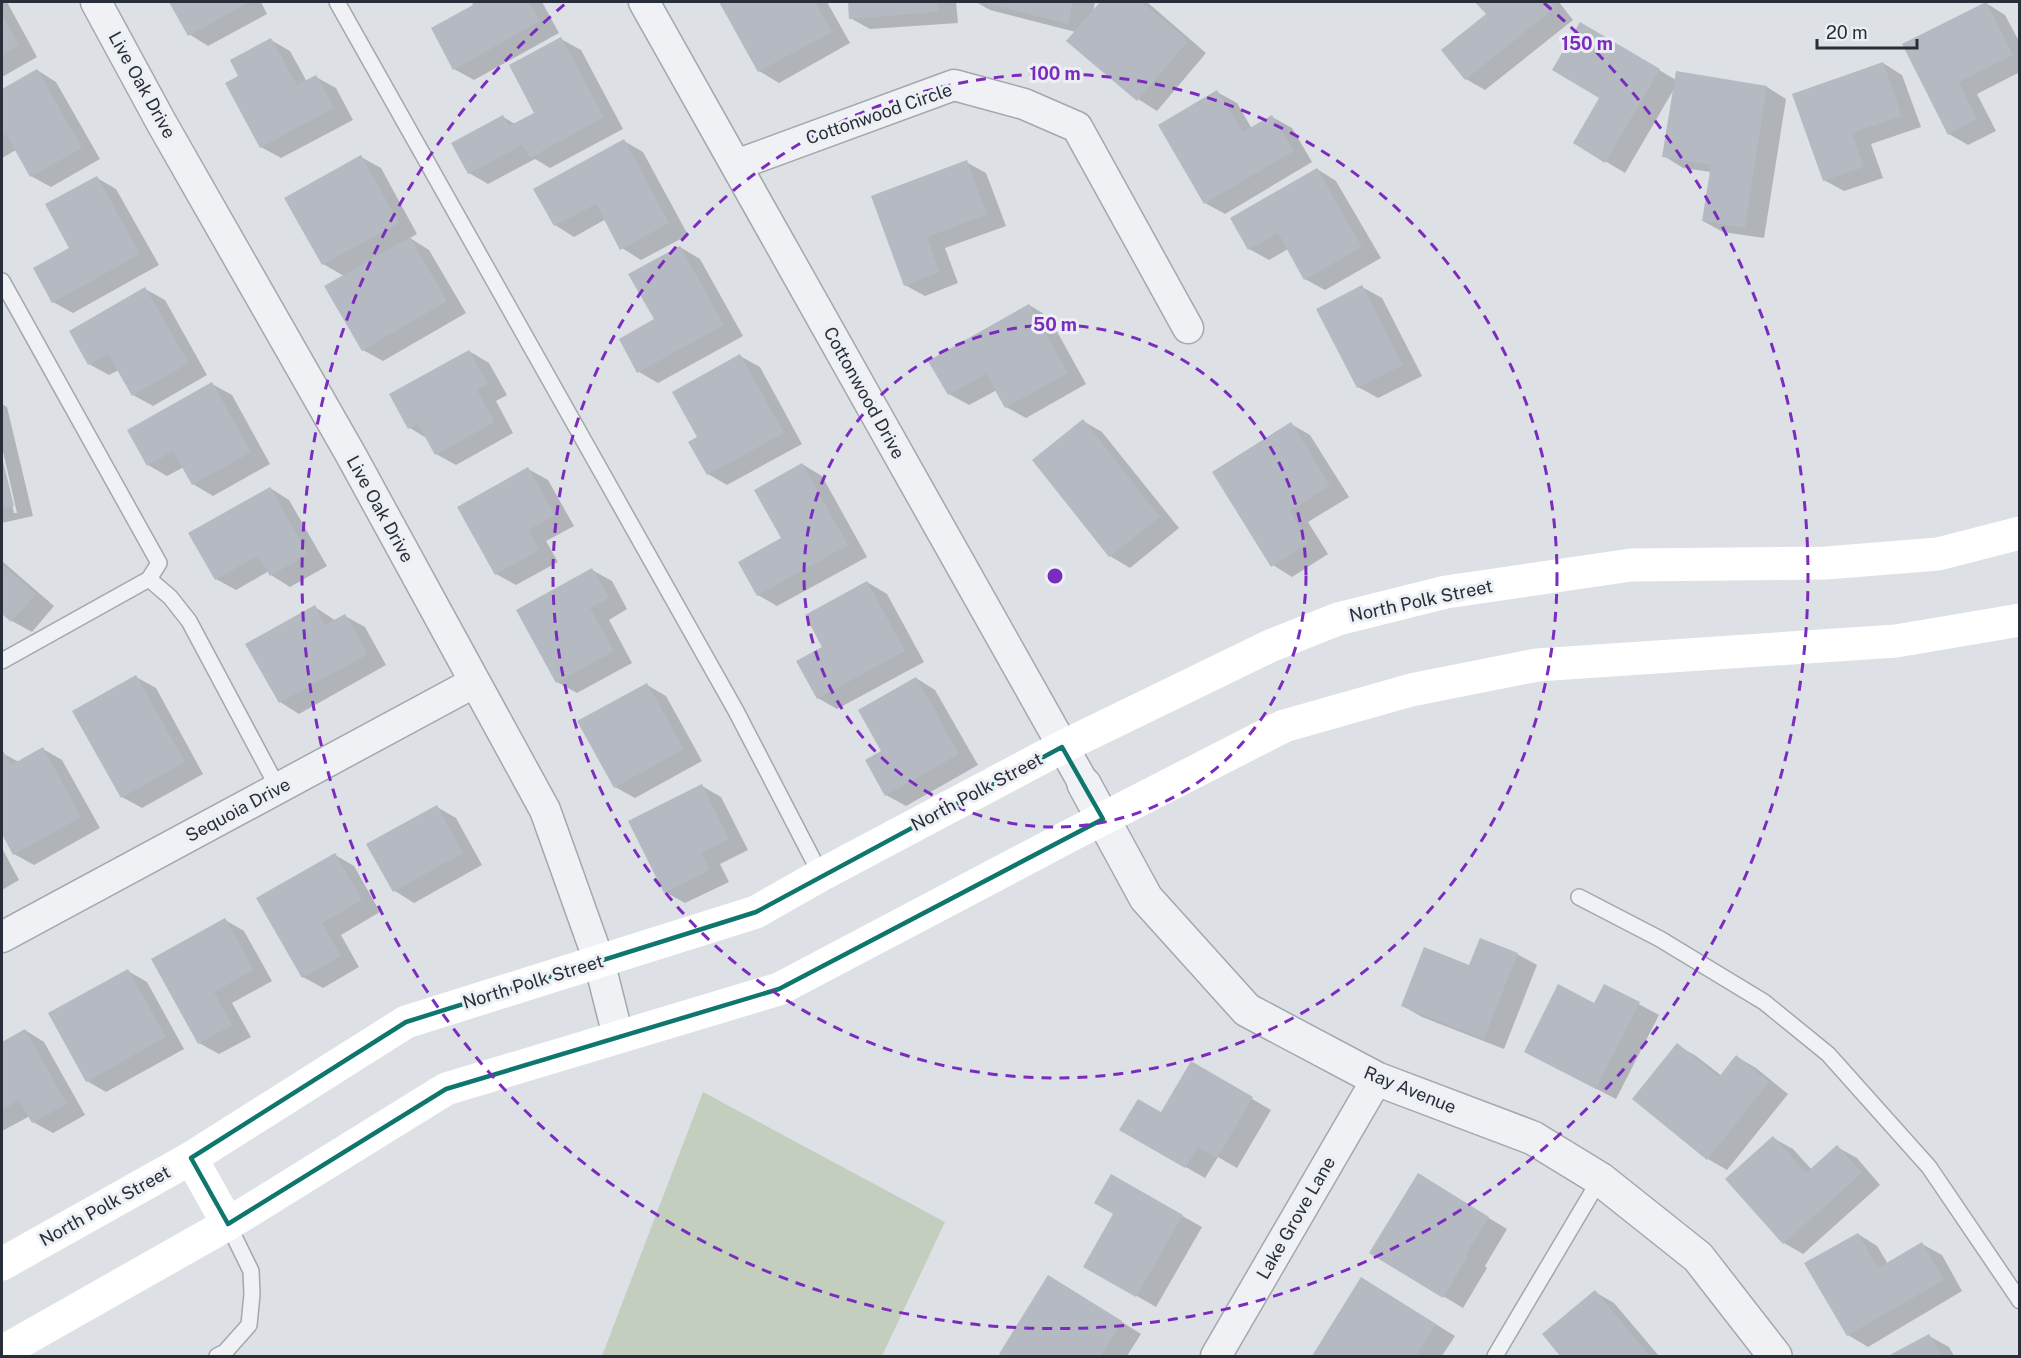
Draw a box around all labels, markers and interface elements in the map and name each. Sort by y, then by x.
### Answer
scale bar [1817,12,1918,50]
text: 20 m [1826,22,1868,43]
street label: Live Oak Drive [104,28,180,142]
text: 150 m [1561,33,1613,54]
text: 100 m [1029,63,1081,84]
street label: Cottonwood Circle [803,79,955,148]
text: 50 m [1033,314,1077,335]
street label: Cottonwood Drive [819,323,909,462]
street label: Live Oak Drive [342,452,418,566]
centre of rings [1045,566,1065,586]
street label: North Polk Street [1347,575,1495,626]
street label: North Polk Street [907,748,1046,835]
street label: Sequoia Drive [182,773,294,846]
street label: North Polk Street [460,950,606,1013]
street label: Ray Avenue [1361,1062,1459,1118]
street label: Lake Grove Lane [1252,1153,1339,1283]
street label: North Polk Street [36,1161,174,1250]

